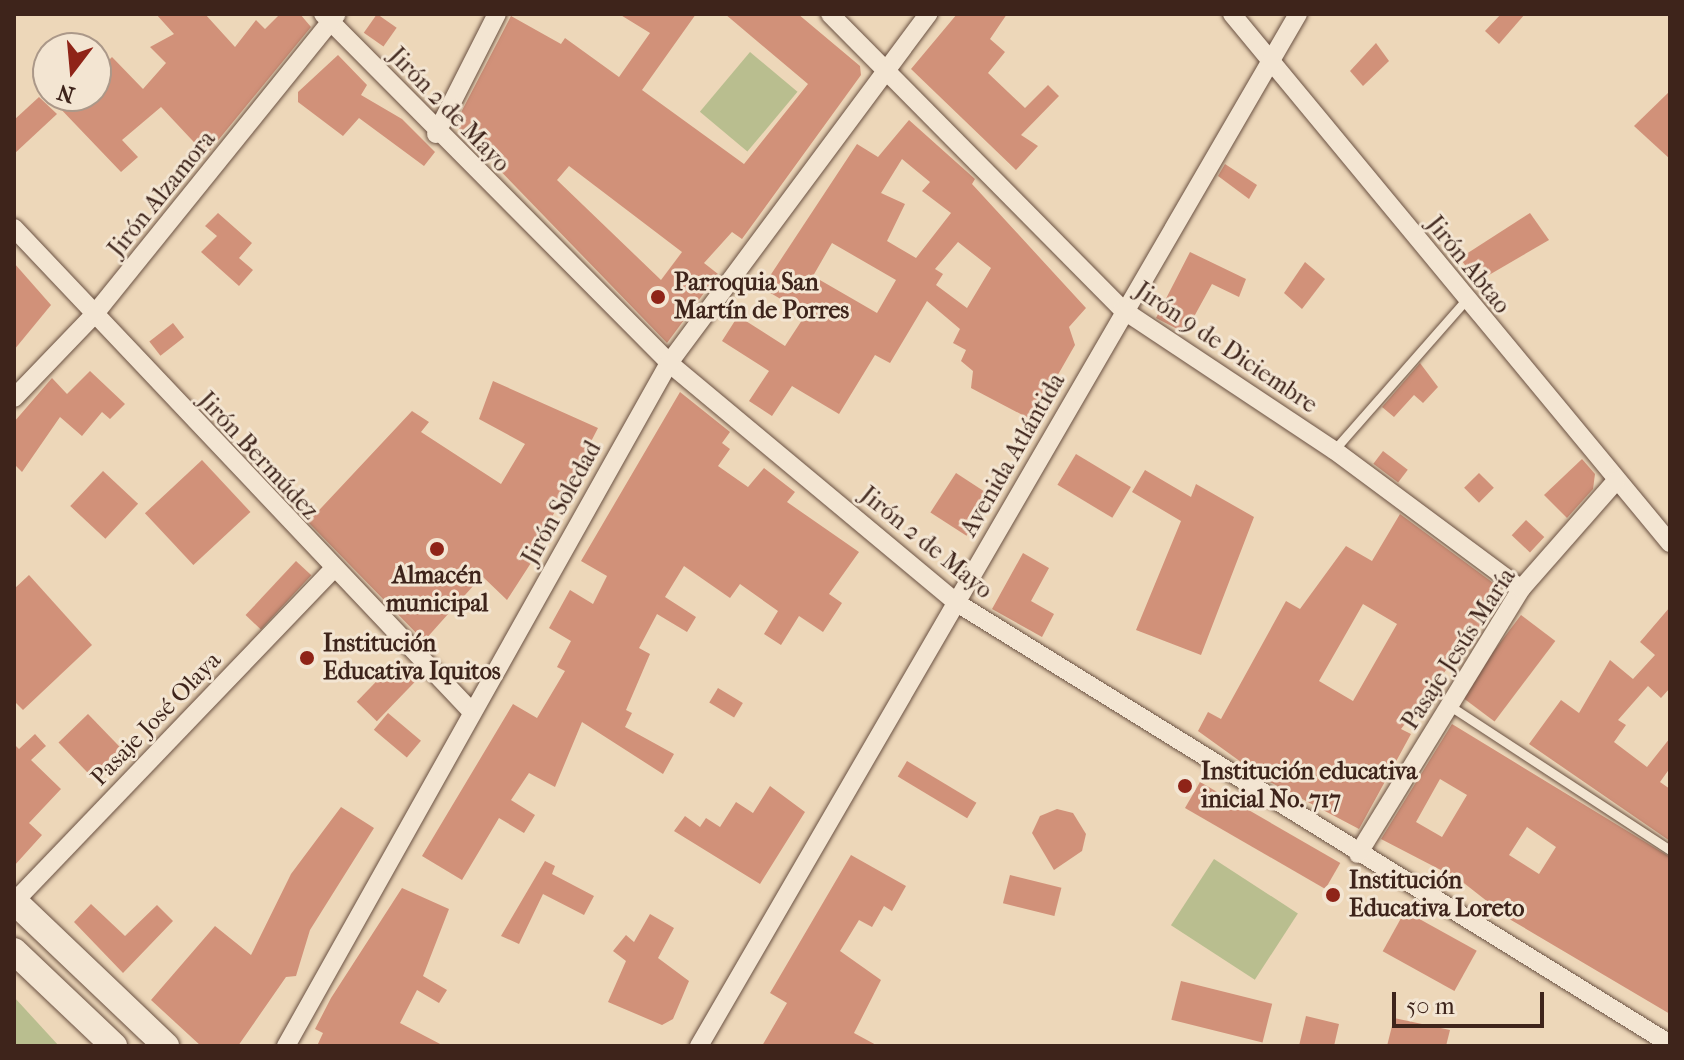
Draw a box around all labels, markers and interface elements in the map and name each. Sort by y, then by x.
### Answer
north arrow [32,32,112,112]
street label: Jirón 2 de Mayo [382,42,516,178]
text: N [54,78,78,108]
street label: Jirón Alzamora [102,125,222,263]
street label: Jirón Abtao [1420,211,1516,319]
place label: Parroquia San Martín de Porres [674,269,849,325]
street label: Jirón 9 de Diciembre [1129,276,1323,420]
marker: Parroquia San Martín de Porres [649,288,667,306]
street label: Avenida Atlántida [955,368,1071,542]
street label: Jirón Bermúdez [192,386,324,526]
street label: Jirón Soledad [516,436,608,570]
street label: Jirón 2 de Mayo [854,481,998,605]
marker: Almacén municipal [428,540,446,558]
place label: Almacén municipal [386,562,488,618]
street label: Pasaje Jesús María [1396,563,1522,735]
place label: Institución Educativa Iquitos [323,630,501,686]
street label: Pasaje José Olaya [85,646,227,792]
marker: Institución Educativa Iquitos [298,649,316,667]
place label: Institución educativa inicial No. 717 [1201,758,1417,814]
marker: Institución educativa inicial No. 717 [1176,777,1194,795]
place label: Institución Educativa Loreto [1349,867,1524,923]
marker: Institución Educativa Loreto [1324,886,1342,904]
scale bar [1396,976,1548,1026]
text: 50 m [1406,992,1455,1020]

